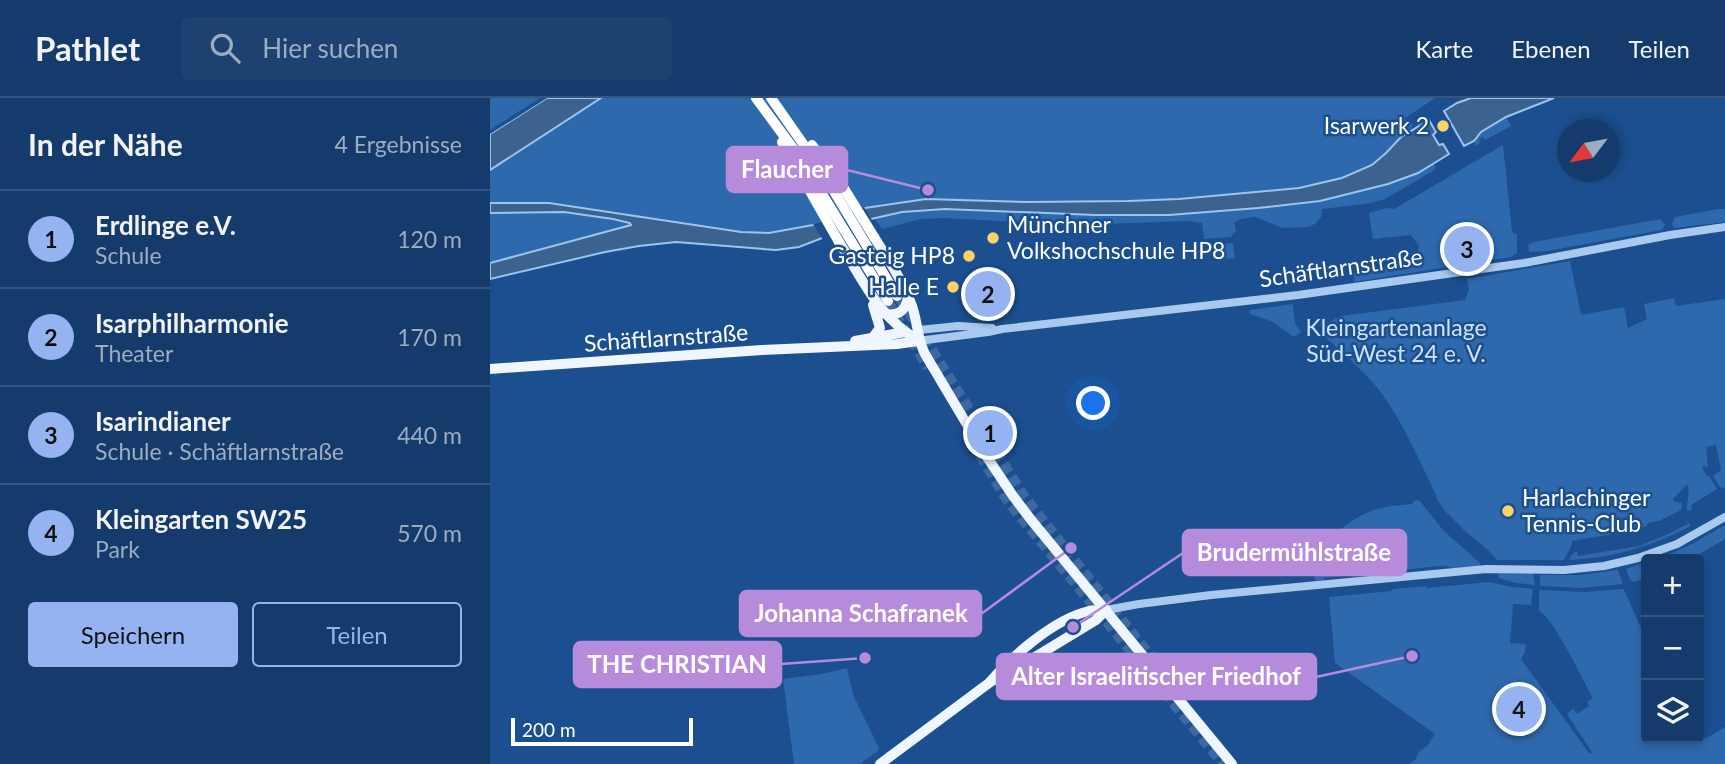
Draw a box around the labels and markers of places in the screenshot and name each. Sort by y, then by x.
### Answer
place label: Isarwerk 2 [1324,111,1429,139]
marker: Isarwerk 2 [1435,118,1451,134]
callout: Flaucher [727,147,847,192]
place label: Münchner Volkshochschule HP8 [1007,210,1225,264]
pin: 3 [1444,223,1490,275]
marker: Münchner Volkshochschule HP8 [985,230,1001,246]
place label: Gasteig HP8 [828,241,955,269]
marker: Gasteig HP8 [961,248,977,264]
pin: 2 [965,268,1011,320]
place label: Halle E [868,272,939,300]
marker: Halle E [945,279,961,295]
pin: 1 [967,407,1013,459]
place label: Harlachinger Tennis-Club [1522,483,1651,537]
marker: Harlachinger Tennis-Club [1500,503,1516,519]
callout: Brudermühlstraße [1183,530,1406,575]
callout: Johanna Schafranek [740,591,981,636]
callout: THE CHRISTIAN [574,642,781,687]
callout: Alter Israelitischer Friedhof [997,654,1316,699]
pin: 4 [1496,683,1542,735]

